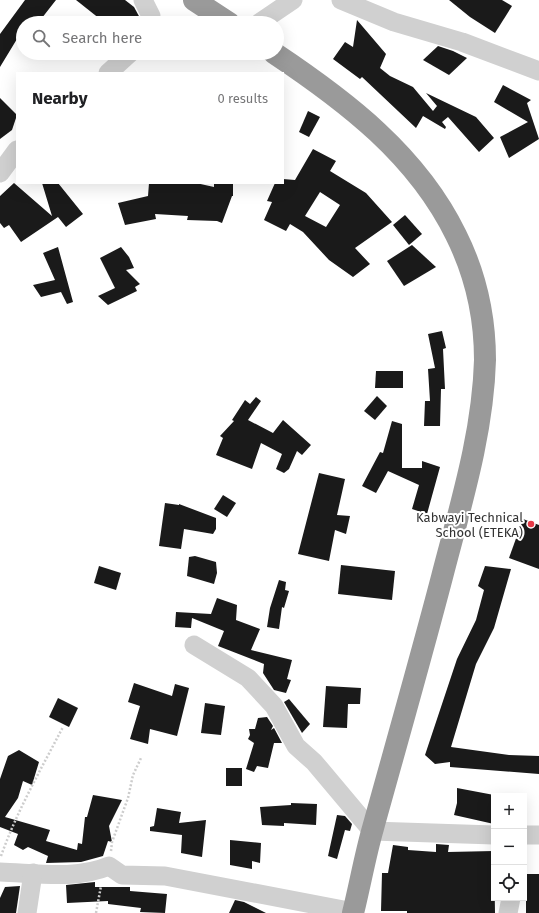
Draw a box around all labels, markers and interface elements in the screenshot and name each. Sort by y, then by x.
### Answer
search box [16,16,284,60]
icon: search [30,27,52,49]
text: Search here [62,29,142,47]
text: Nearby [32,88,87,109]
text: 0 results [217,91,268,106]
place label: Kabwayi Technical School (ETEKA) [416,510,523,540]
marker: Kabwayi Technical School (ETEKA) [526,519,536,529]
map controls [491,793,527,901]
button: + [491,793,527,829]
button: − [491,829,527,865]
button: locate [491,865,527,901]

